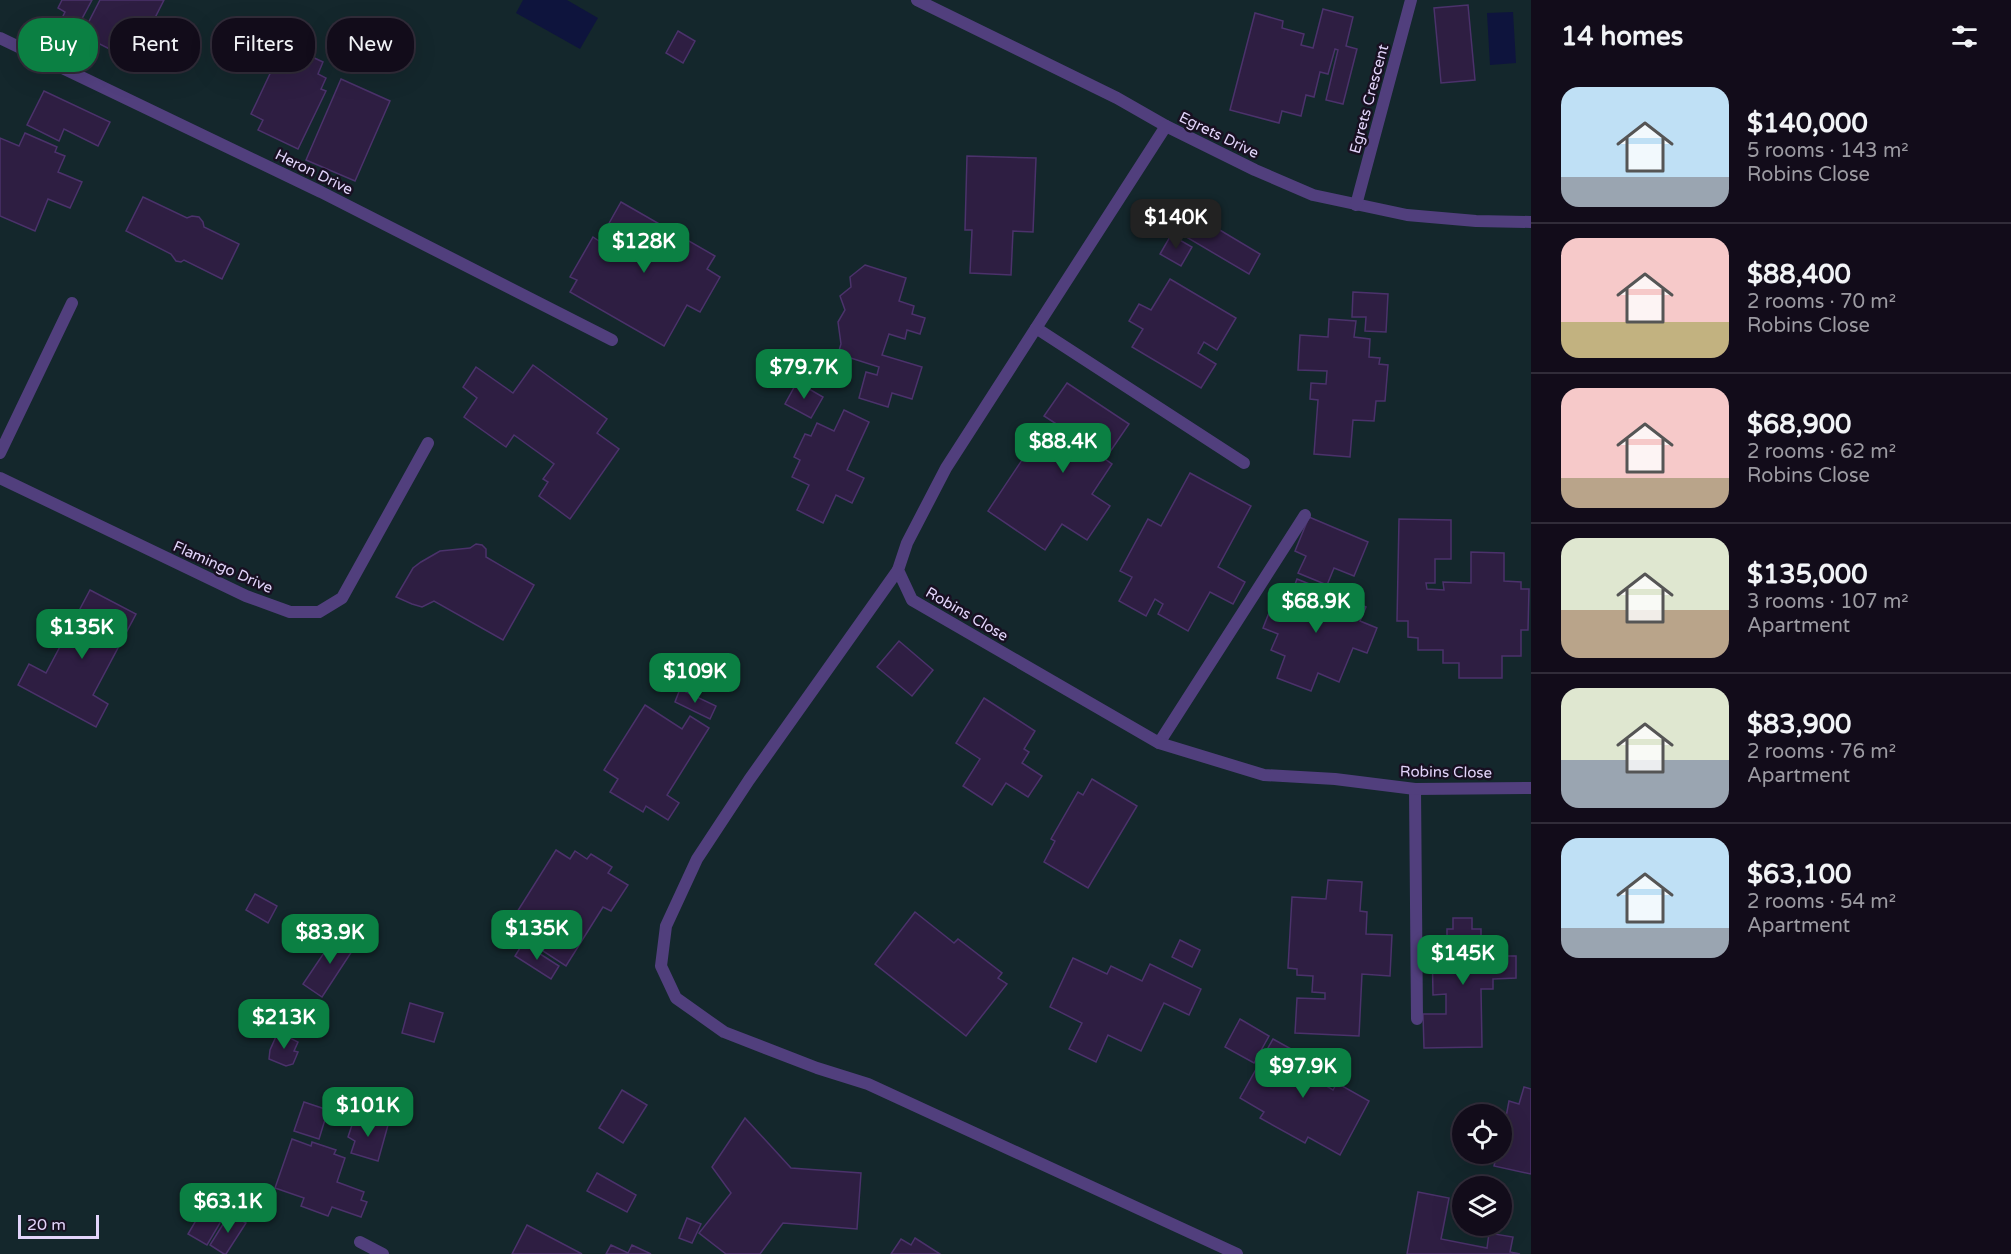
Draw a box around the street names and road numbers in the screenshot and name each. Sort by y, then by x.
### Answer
street label: Egrets Crescent [1346,42,1392,156]
street label: Egrets Drive [1176,108,1262,162]
street label: Heron Drive [272,145,356,199]
street label: Flamingo Drive [170,537,276,597]
street label: Robins Close [923,583,1011,645]
street label: Robins Close [1400,762,1492,782]

